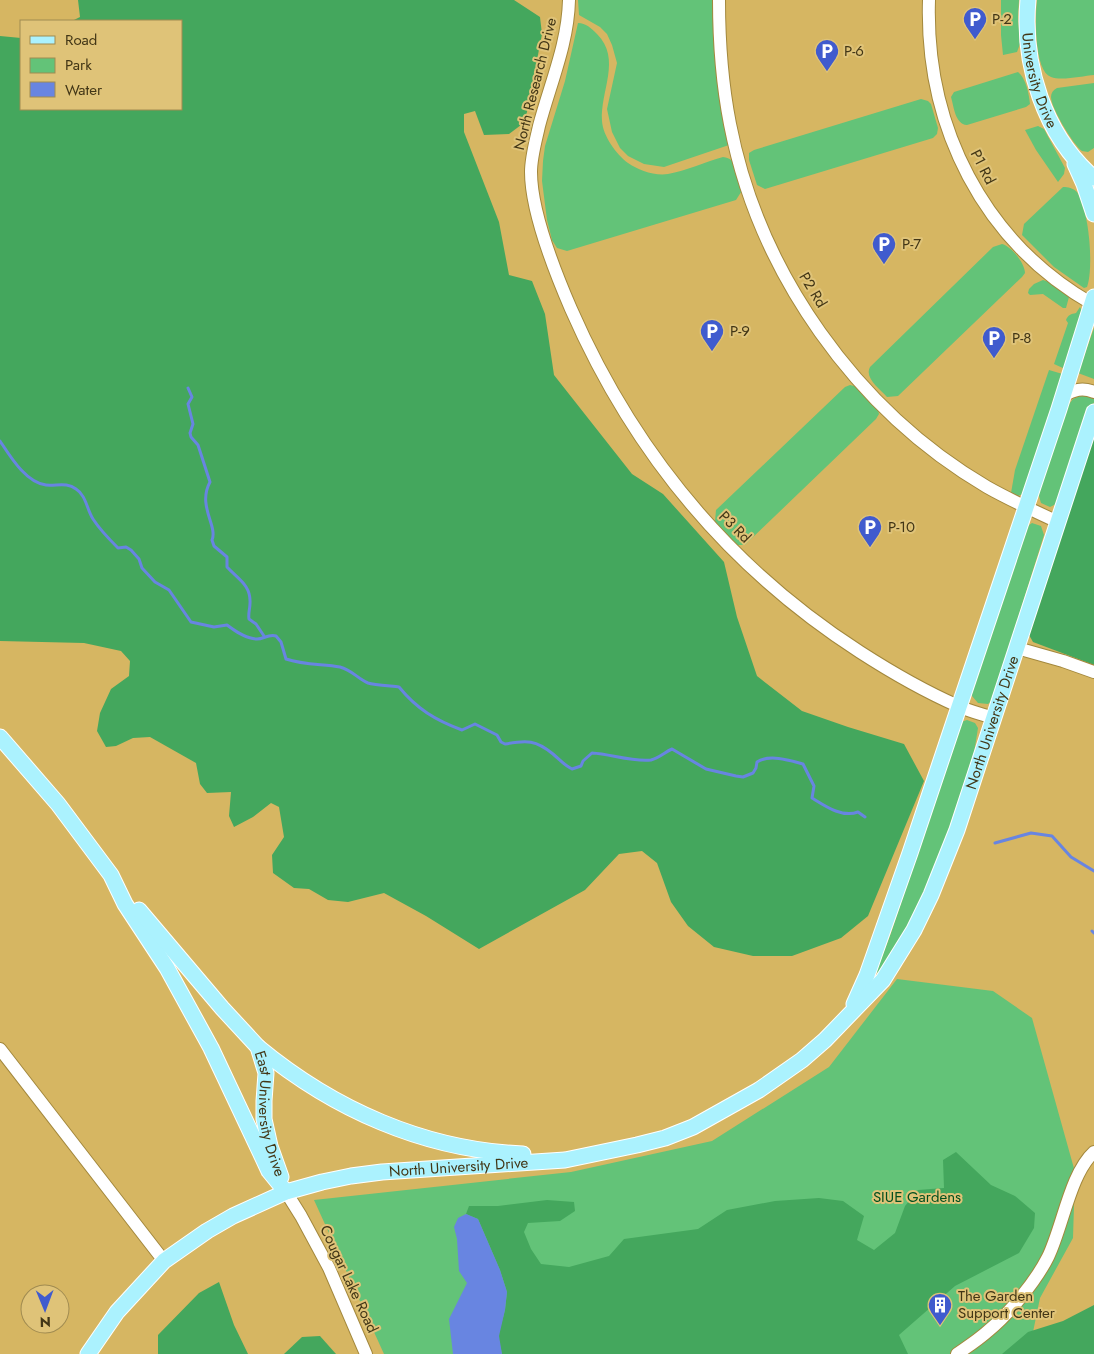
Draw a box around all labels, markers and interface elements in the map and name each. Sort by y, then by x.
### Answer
parking icon: P-2 [962,6,988,40]
place label: P-2 [992,8,1012,30]
street label: North Research Drive [508,15,562,153]
legend [20,20,182,110]
text: Road [65,29,97,51]
street label: University Drive [1016,32,1063,132]
parking icon: P-6 [814,38,840,72]
place label: P-6 [844,40,864,62]
text: Park [65,54,92,76]
text: Water [65,79,103,101]
street label: P1 Rd [965,146,1001,188]
parking icon: P-7 [871,231,897,265]
place label: P-7 [902,233,921,255]
street label: P2 Rd [794,268,832,312]
parking icon: P-9 [699,318,725,352]
place label: P-9 [730,320,750,342]
parking icon: P-8 [981,325,1007,359]
place label: P-8 [1012,327,1032,349]
street label: P3 Rd [714,506,756,548]
parking icon: P-10 [857,514,883,548]
place label: P-10 [888,516,915,538]
street label: North University Drive [960,653,1024,792]
street label: East University Drive [249,1048,291,1180]
street label: North University Drive [388,1151,529,1183]
park label: SIUE Gardens [873,1186,961,1208]
street label: Cougar Lake Road [314,1221,384,1337]
north arrow [20,1284,70,1334]
place label: The Garden Support Center [958,1285,1056,1324]
building icon: The Garden Support Center [927,1292,953,1326]
text: N [39,1312,51,1332]

